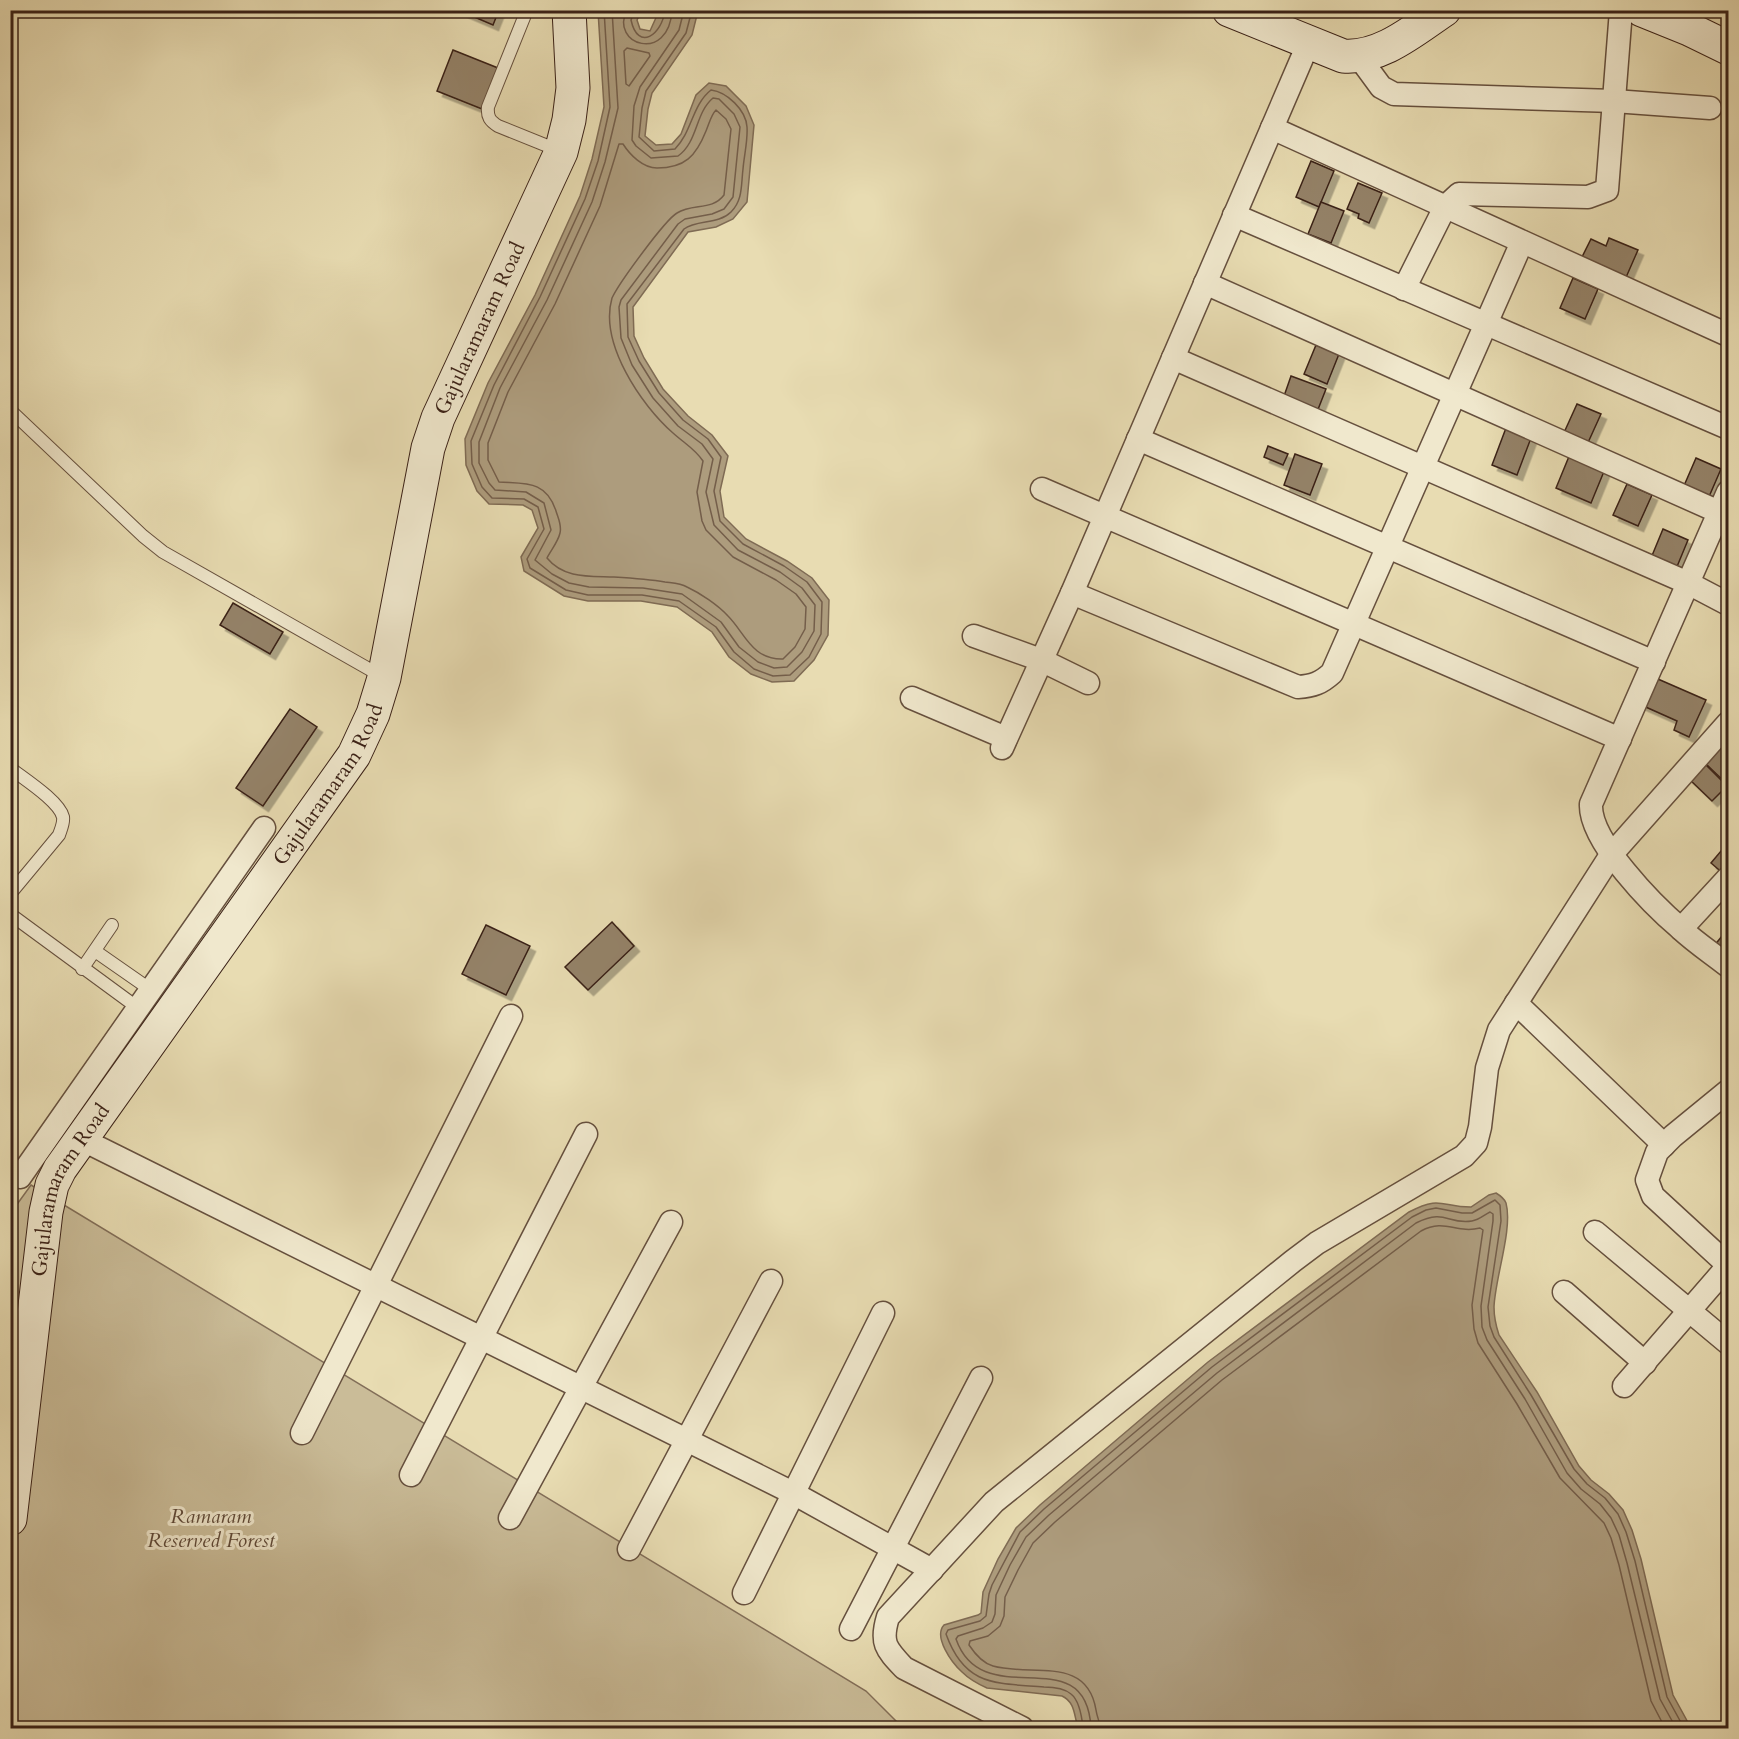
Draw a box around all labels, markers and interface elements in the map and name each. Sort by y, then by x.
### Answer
street label: Gajularamaram Road [427,237,532,420]
street label: Gajularamaram Road [266,700,390,871]
street label: Gajularamaram Road [25,1098,117,1278]
park label: Ramaram Reserved Forest [147,1502,276,1555]

